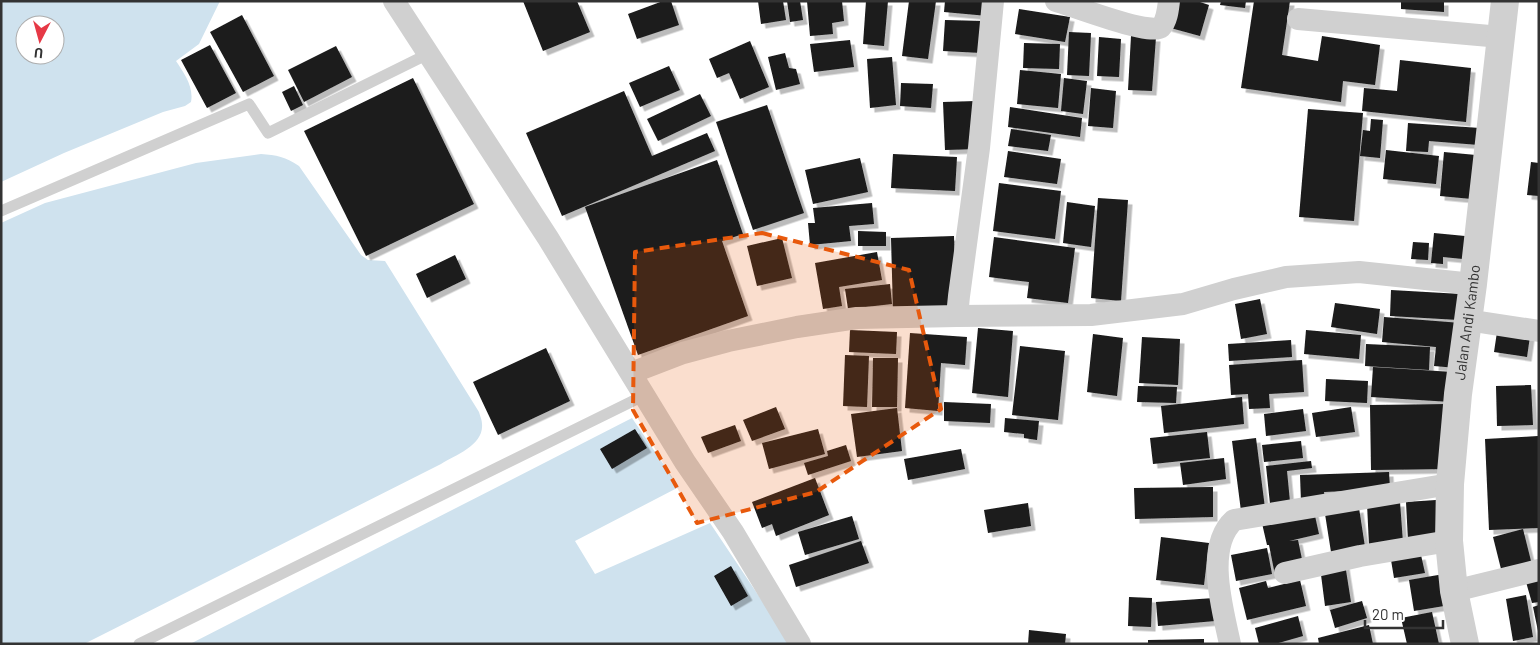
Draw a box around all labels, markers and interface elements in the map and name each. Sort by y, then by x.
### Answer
north arrow [15,15,65,65]
text: U [33,44,44,62]
street label: Jalan Andi Kambo [1450,264,1483,381]
scale bar [1365,598,1442,630]
text: 20 m [1372,605,1404,623]

